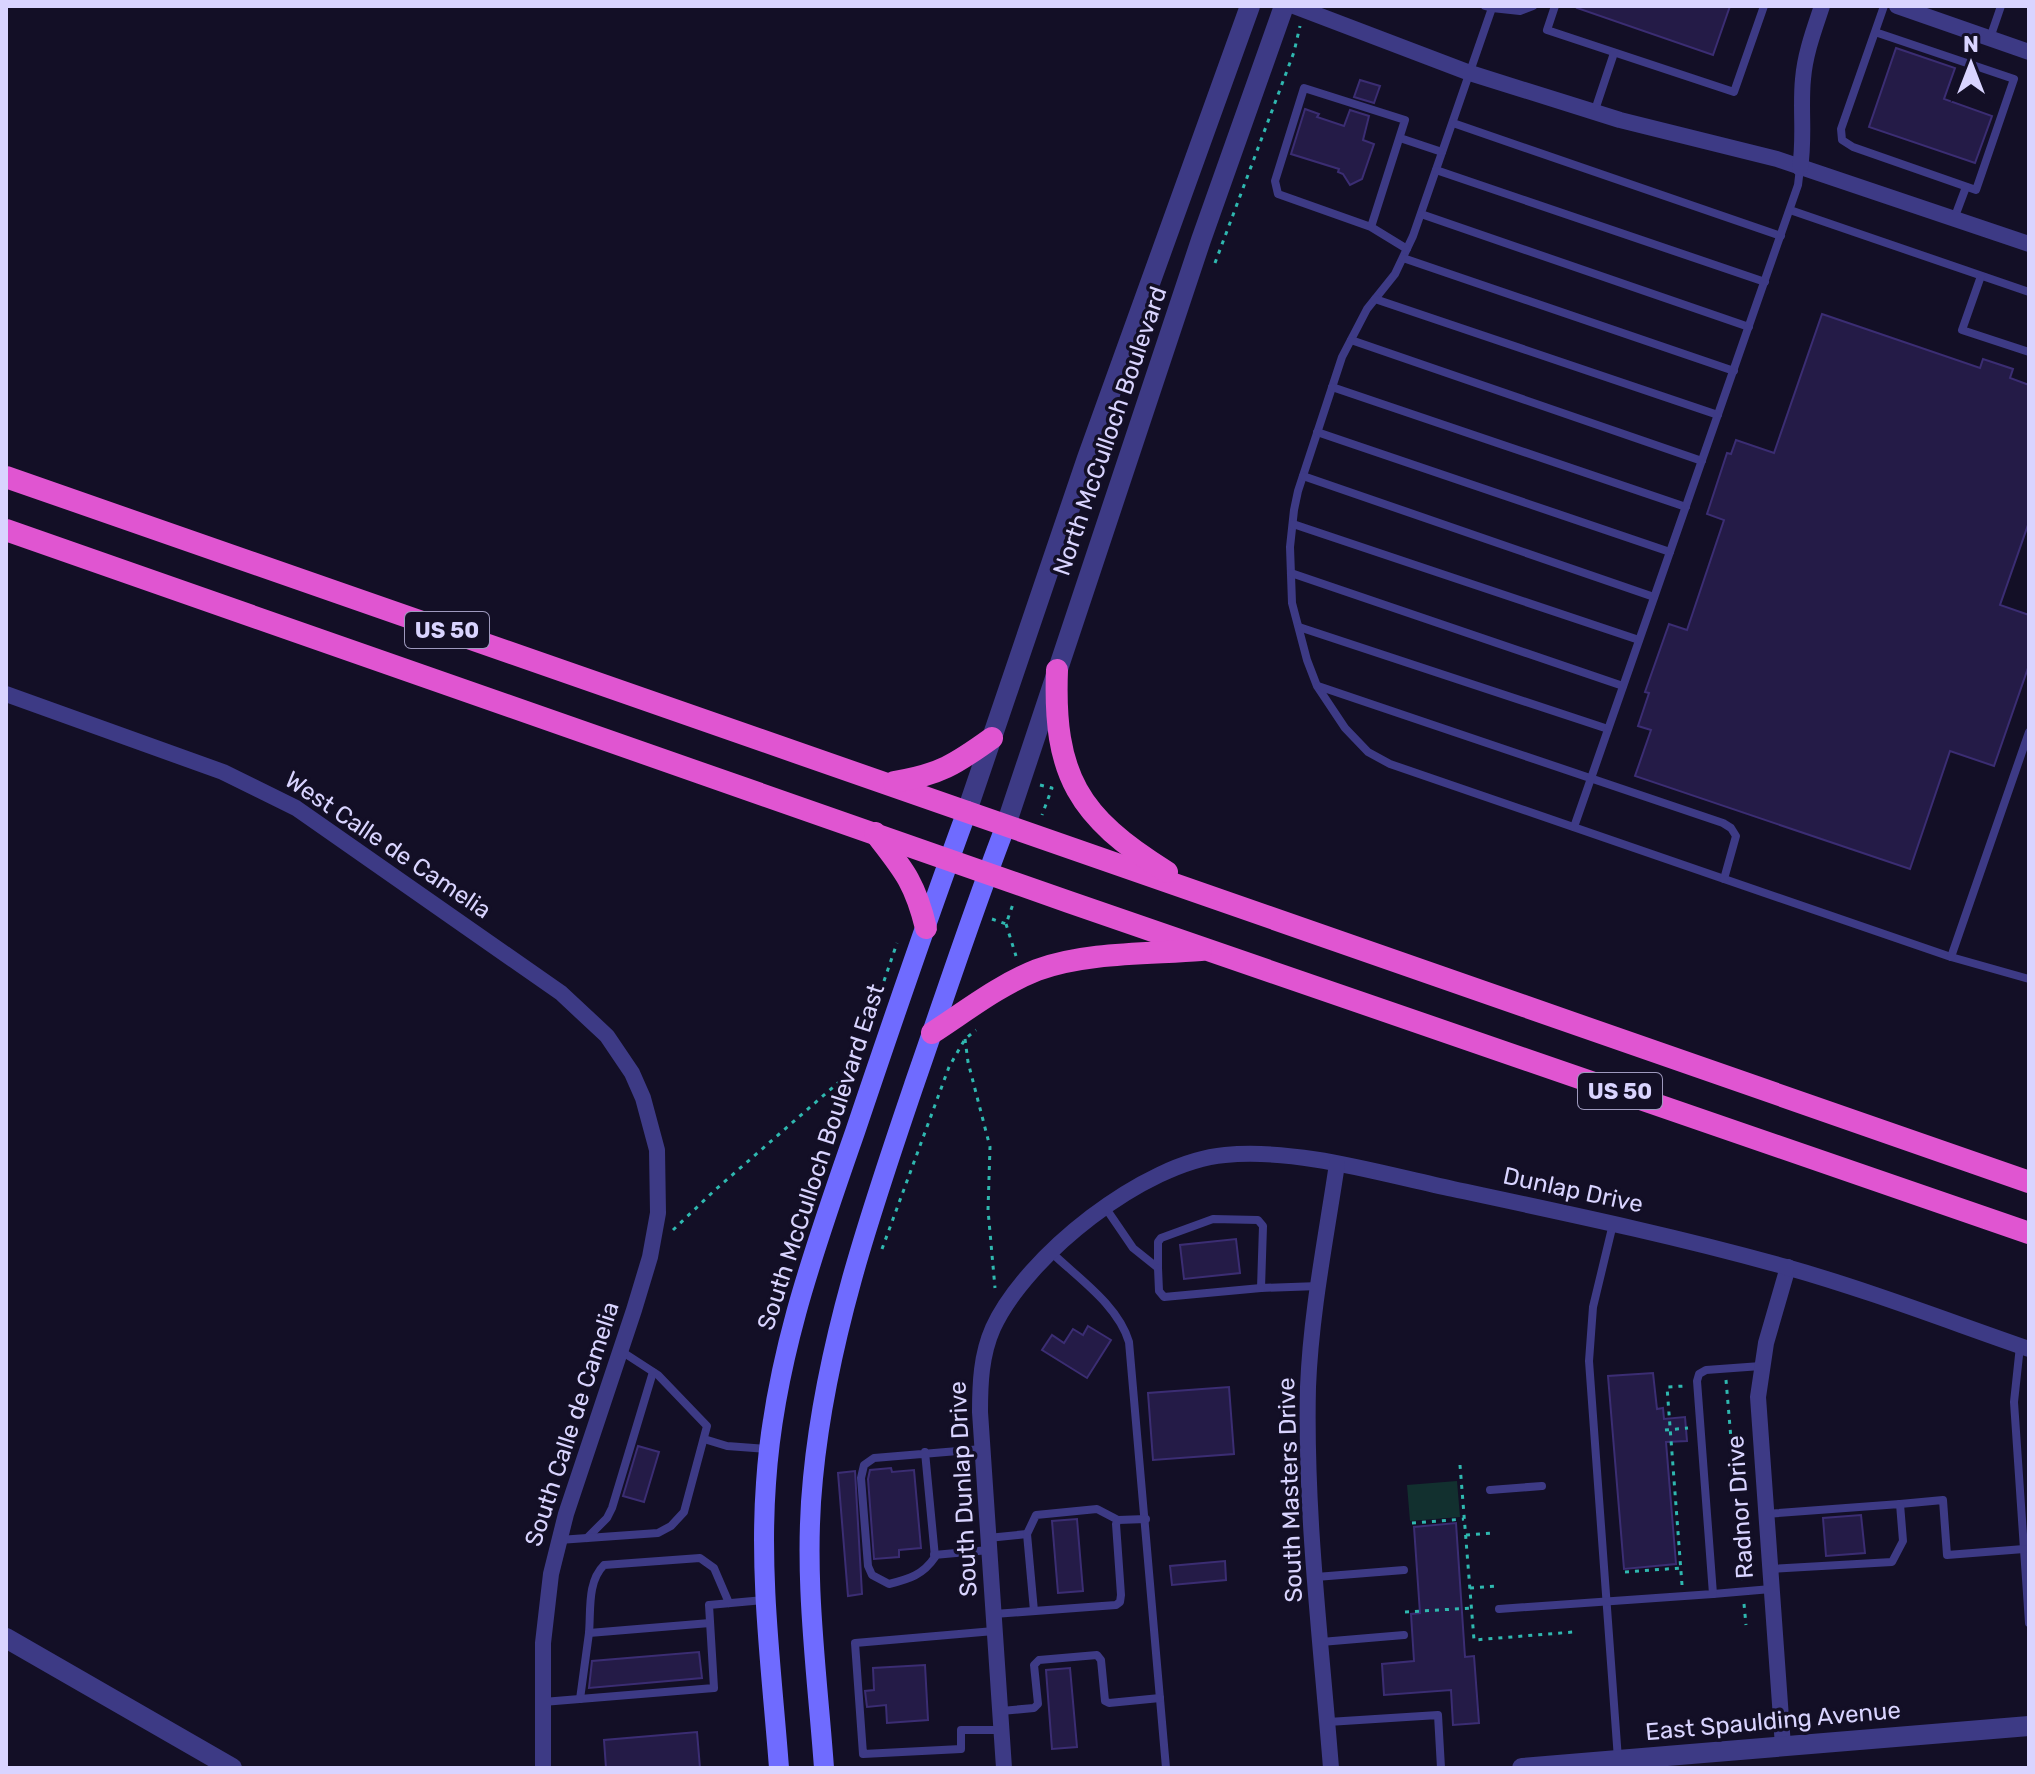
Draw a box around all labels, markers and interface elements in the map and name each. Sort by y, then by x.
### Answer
north arrow [1931,24,2011,104]
text: N [1963,31,1979,58]
street label: North McCulloch Boulevard [1047,283,1173,579]
road number: US 50 [405,612,489,648]
street label: West Calle de Camelia [280,766,496,924]
street label: South McCulloch Boulevard East [752,980,890,1334]
road number: US 50 [1578,1073,1662,1109]
street label: Dunlap Drive [1500,1161,1646,1219]
street label: South Calle de Camelia [519,1298,625,1550]
street label: South Masters Drive [1272,1377,1308,1603]
street label: South Dunlap Drive [943,1381,983,1597]
street label: Radnor Drive [1721,1434,1759,1580]
street label: East Spaulding Avenue [1644,1696,1902,1746]

